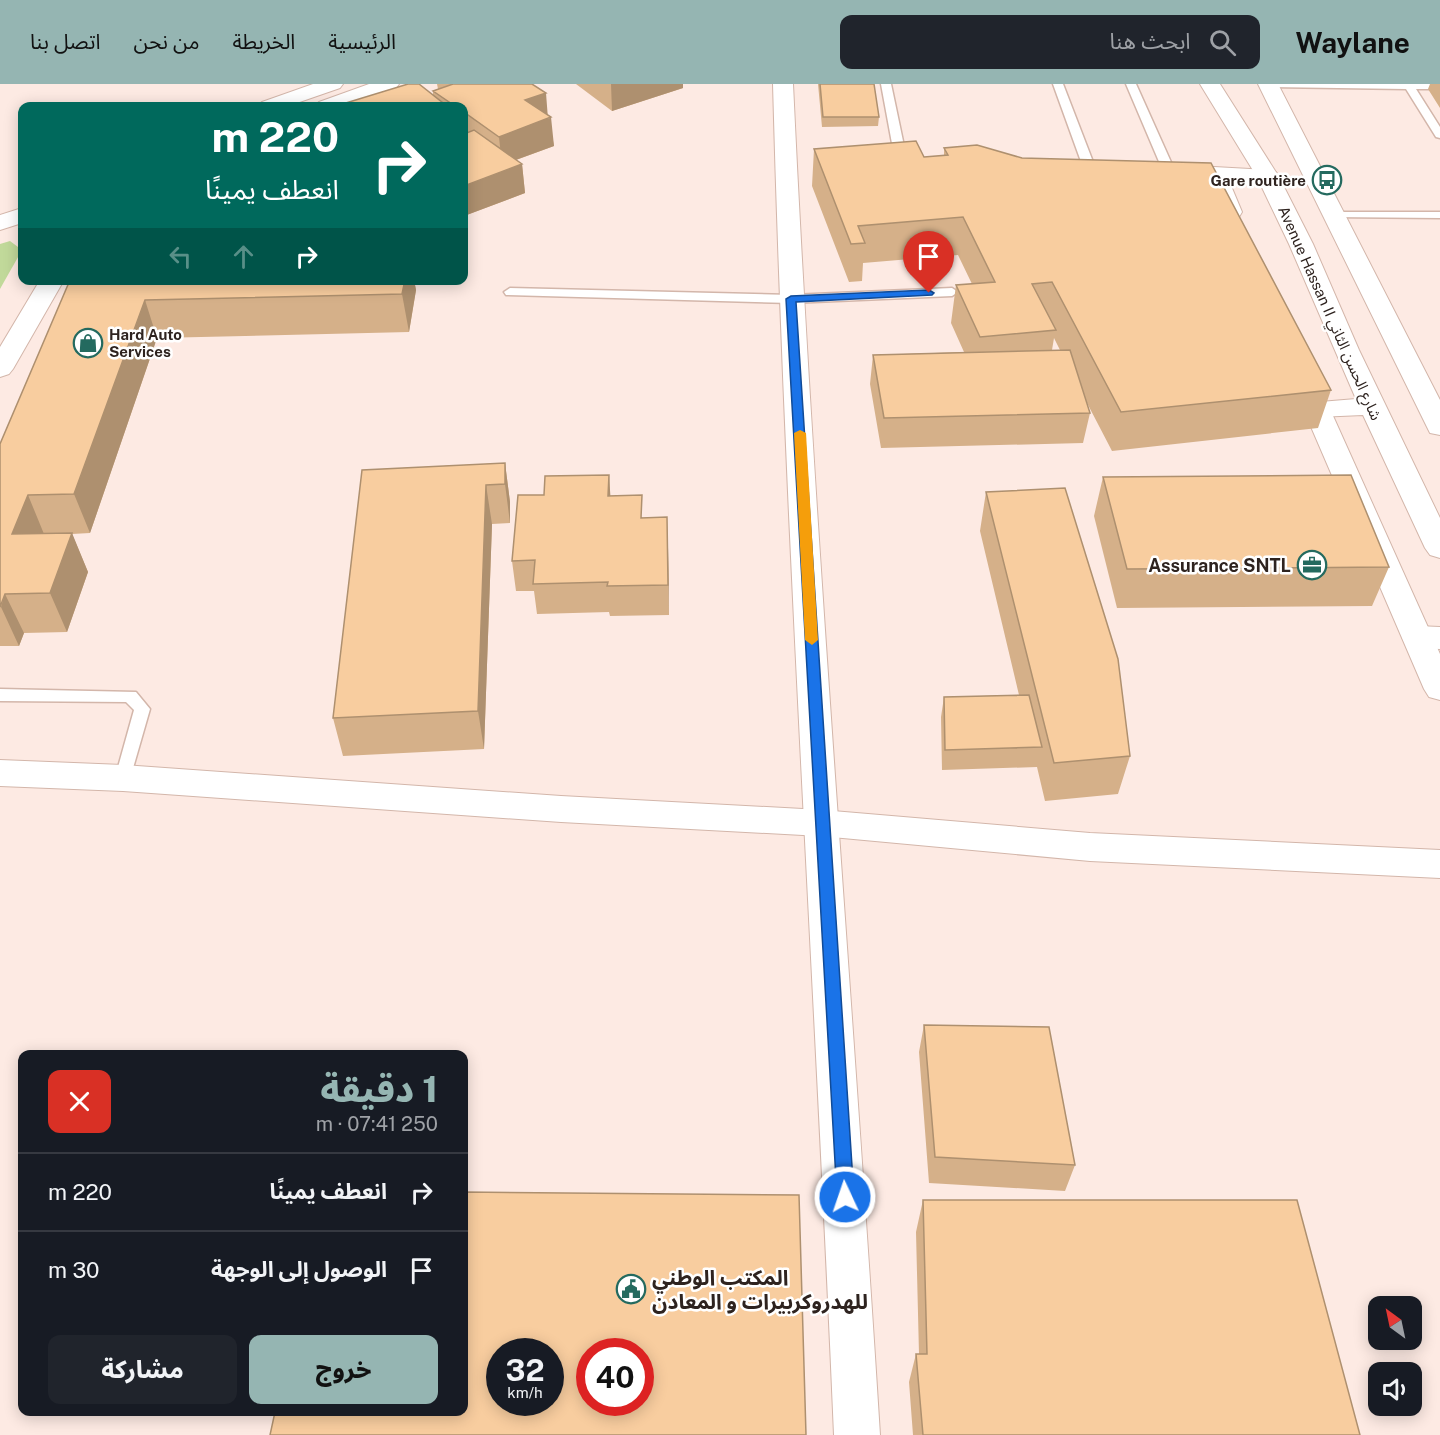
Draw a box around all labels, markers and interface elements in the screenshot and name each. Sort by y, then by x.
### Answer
search box [840,15,1260,69]
icon: search [1206,26,1239,59]
text: Waylane [1296,26,1410,59]
text: ابحث هنا [1109,28,1191,54]
text: اتصل بنا [30,29,101,54]
text: من نحن [134,29,199,54]
text: الخريطة [232,29,295,54]
text: الرئيسية [328,29,396,54]
text: 220 m [211,112,339,161]
icon: right [360,126,438,204]
bus stop icon: Gare routière [1311,164,1343,196]
place label: Gare routière [1211,172,1306,189]
text: انعطف يمينًا [205,173,339,205]
street label: Avenue Hassan II شارع الحسن الثاني [1271,203,1385,424]
pin [903,231,954,293]
icon: left [164,240,197,273]
icon: ahead [227,240,260,273]
icon: right [290,240,323,273]
icon: arrive [912,240,945,273]
place label: Hard Auto Services [109,326,182,360]
shop icon: Hard Auto Services [72,327,104,359]
office icon: Assurance SNTL [1296,549,1328,581]
place label: Assurance SNTL [1148,555,1291,576]
text: 1 دقيقة [320,1068,438,1110]
button: close [48,1070,111,1133]
text: 250 m · 07:41 [316,1112,438,1136]
position arrow [813,1165,877,1229]
icon: right [405,1176,438,1209]
text: انعطف يمينًا [270,1178,387,1204]
text: 220 m [48,1179,112,1205]
icon: arrive [405,1254,438,1287]
text: الوصول إلى الوجهة [211,1256,387,1282]
text: 30 m [48,1257,100,1283]
place label: المكتب الوطني للهدروكربيرات و المعادن [652,1265,868,1314]
public building icon: المكتب الوطني للهدروكربيرات و المعادن [615,1273,647,1305]
north arrow [1368,1296,1422,1350]
map controls [1368,1296,1422,1416]
button: مشاركة [48,1335,237,1404]
button: خروج [249,1335,438,1404]
speed limit sign: 40 [576,1338,654,1416]
text: 32 [505,1352,545,1388]
button: sound [1368,1362,1422,1416]
text: km/h [507,1384,543,1401]

